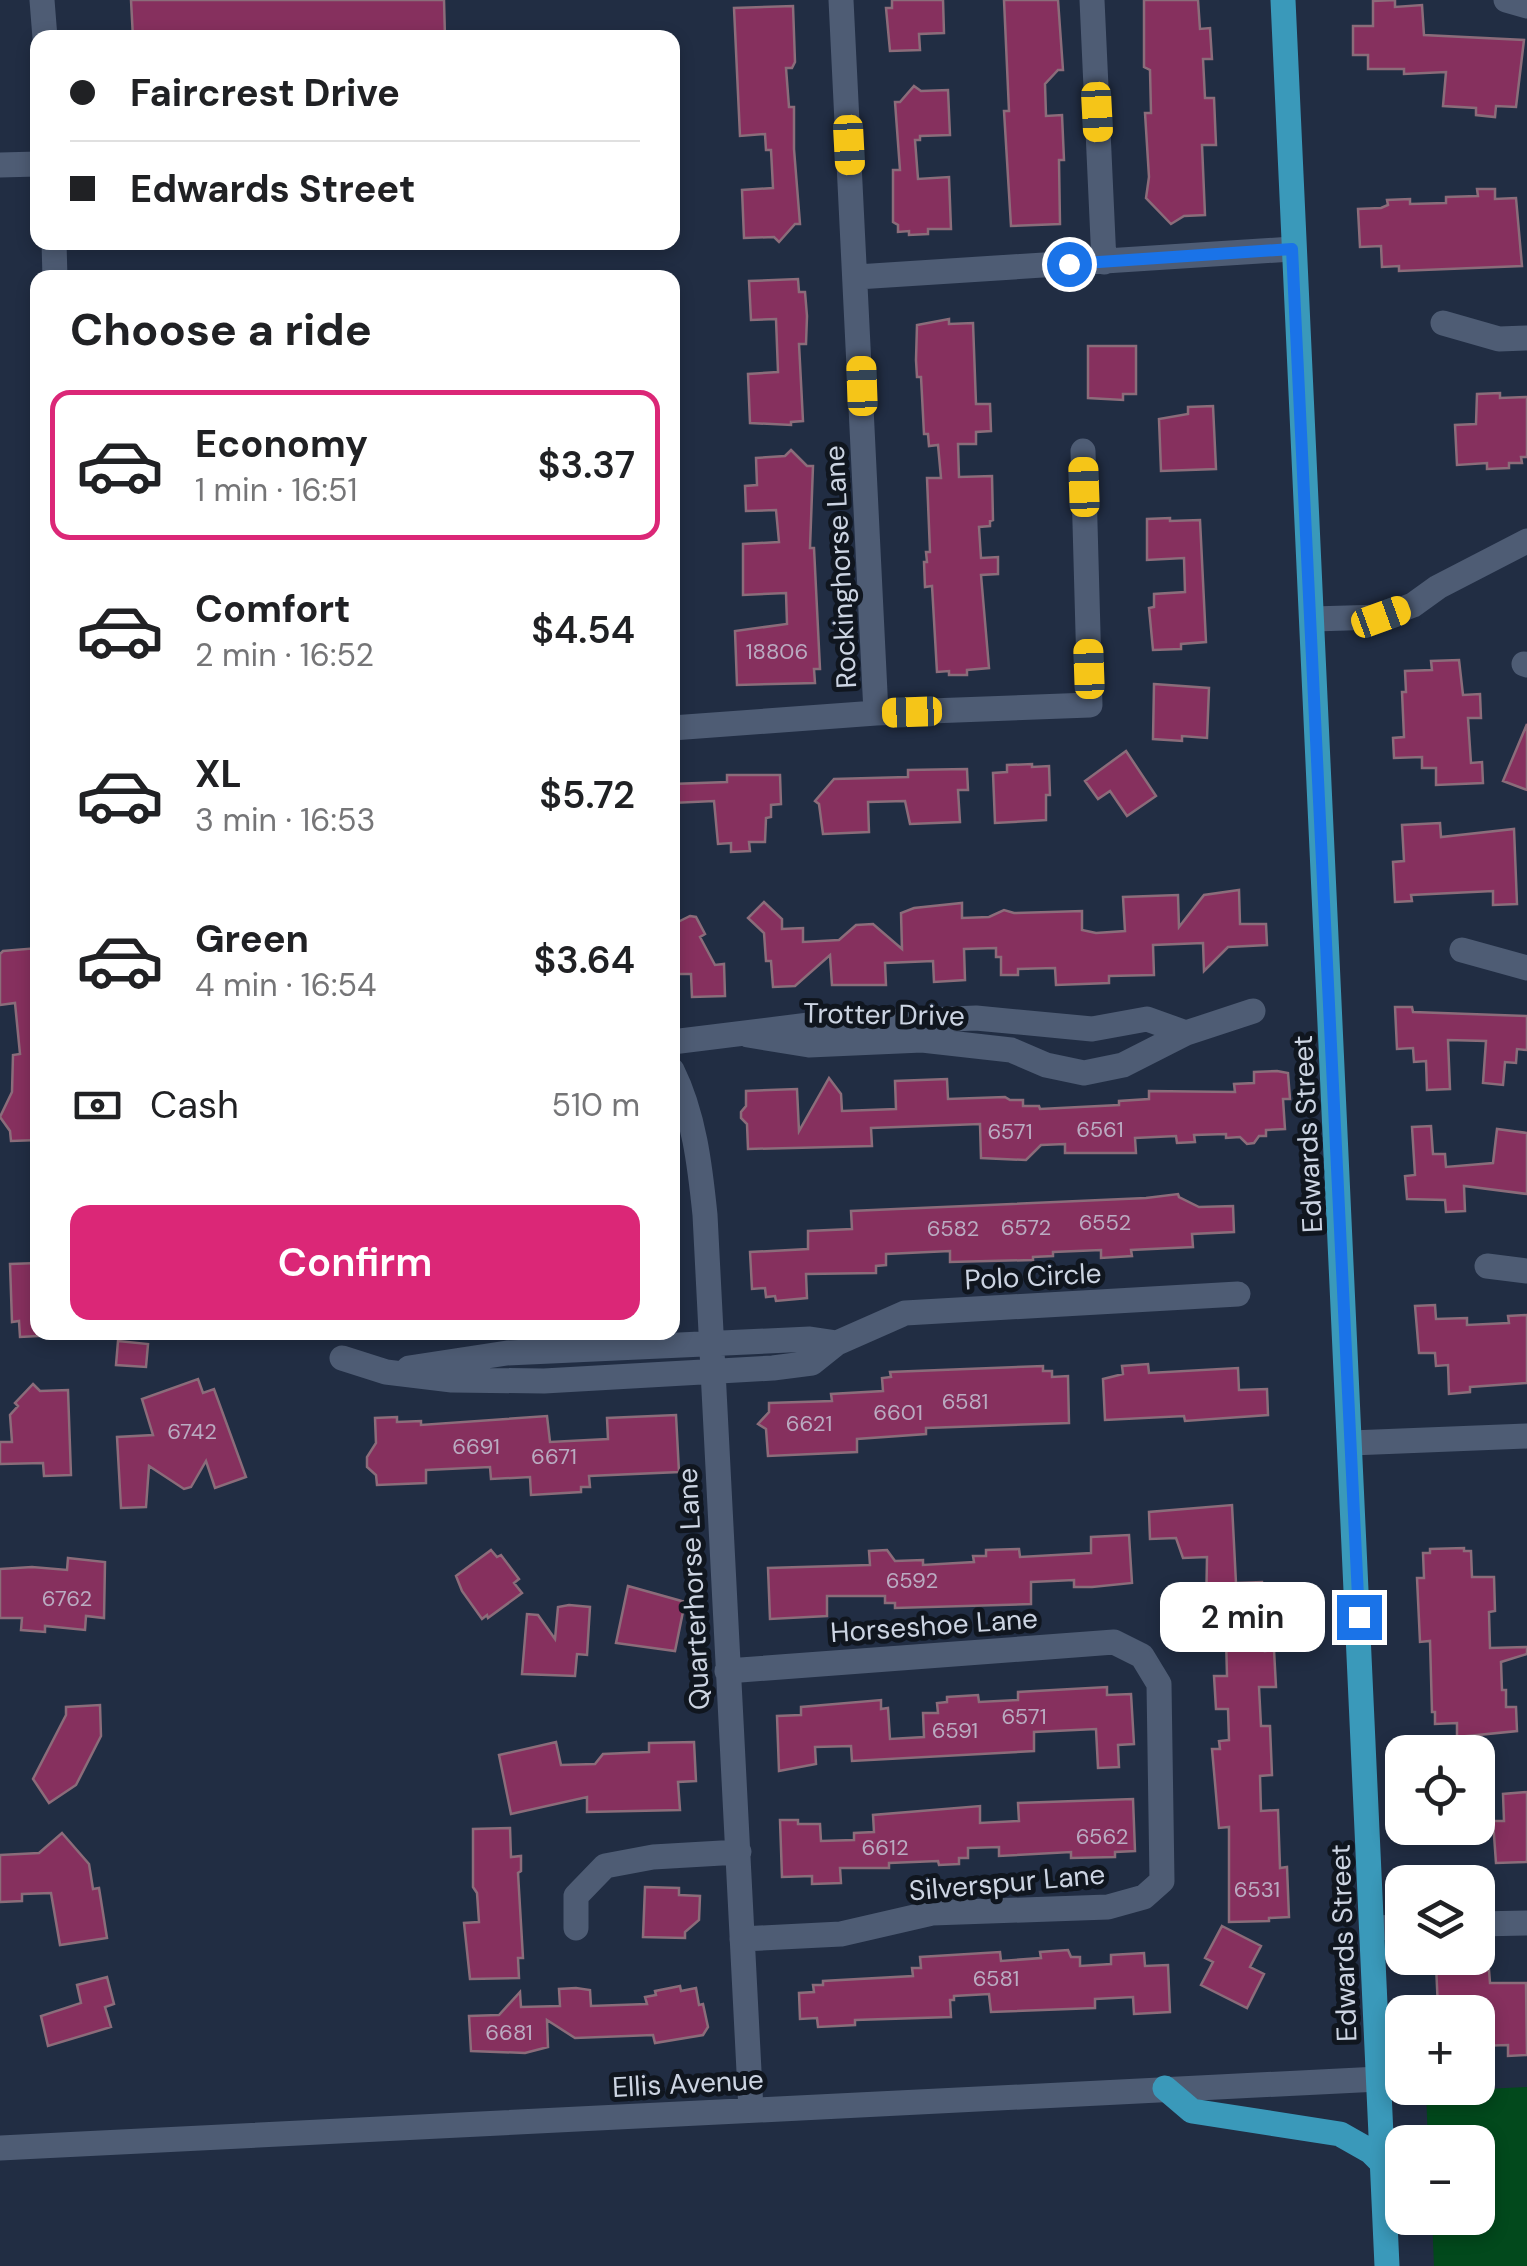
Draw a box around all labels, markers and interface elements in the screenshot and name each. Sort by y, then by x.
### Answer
text: Faircrest Drive [130,68,400,118]
car [1080,81,1114,143]
car [832,114,866,176]
text: Edwards Street [130,164,415,214]
route start [1047,242,1092,287]
text: Choose a ride [70,300,372,359]
car [846,355,878,417]
text: Economy [195,419,368,469]
icon: car [75,420,165,510]
text: $3.37 [538,440,635,490]
street label: Rockinghorse Lane [816,444,865,689]
car [1068,456,1100,518]
text: 1 min · 16:51 [195,469,357,511]
text: Comfort [195,584,351,634]
icon: car [75,585,165,675]
car [1348,593,1414,641]
text: $4.54 [531,605,635,655]
text: 2 min · 16:52 [195,634,374,676]
house number: 18806 [746,637,808,666]
car [1073,638,1105,700]
car [881,696,943,728]
text: XL [195,749,242,799]
icon: car [75,750,165,840]
text: $5.72 [539,770,635,820]
text: 3 min · 16:53 [195,799,375,841]
text: Green [195,914,309,964]
icon: car [75,915,165,1005]
text: $3.64 [533,935,635,985]
text: 4 min · 16:54 [195,964,376,1006]
street label: Trotter Drive [803,995,965,1034]
street label: Edwards Street [1284,1034,1331,1234]
icon: cash [70,1078,125,1133]
text: Cash [150,1080,239,1130]
text: 510 m [552,1084,640,1126]
house number: 6561 [1076,1115,1124,1144]
house number: 6571 [987,1117,1033,1146]
button: Confirm [70,1205,640,1320]
house number: 6552 [1079,1208,1131,1237]
house number: 6572 [1001,1213,1051,1242]
house number: 6582 [927,1214,979,1243]
street label: Polo Circle [964,1254,1102,1299]
house number: 6581 [942,1387,988,1416]
house number: 6601 [873,1398,923,1427]
house number: 6621 [786,1409,832,1438]
house number: 6742 [167,1417,217,1446]
house number: 6691 [452,1432,500,1461]
house number: 6671 [531,1442,577,1471]
street label: Quarterhorse Lane [669,1467,718,1711]
house number: 6592 [886,1566,938,1595]
callout: 2 min [1159,1582,1324,1652]
house number: 6762 [42,1584,92,1613]
route end [1337,1595,1382,1640]
text: 2 min [1201,1596,1284,1638]
street label: Horseshoe Lane [829,1600,1039,1651]
house number: 6571 [1001,1702,1047,1731]
house number: 6591 [932,1716,978,1745]
map controls [1385,1735,1495,2235]
button: locate [1385,1735,1495,1845]
house number: 6562 [1076,1822,1128,1851]
house number: 6612 [861,1833,909,1862]
street label: Edwards Street [1322,1844,1365,2042]
street label: Silverspur Lane [907,1855,1107,1910]
button: layers [1385,1865,1495,1975]
house number: 6531 [1234,1875,1280,1904]
house number: 6581 [973,1964,1019,1993]
button: + [1385,1995,1495,2105]
house number: 6681 [485,2018,533,2047]
street label: Ellis Avenue [611,2061,765,2106]
button: − [1385,2125,1495,2235]

